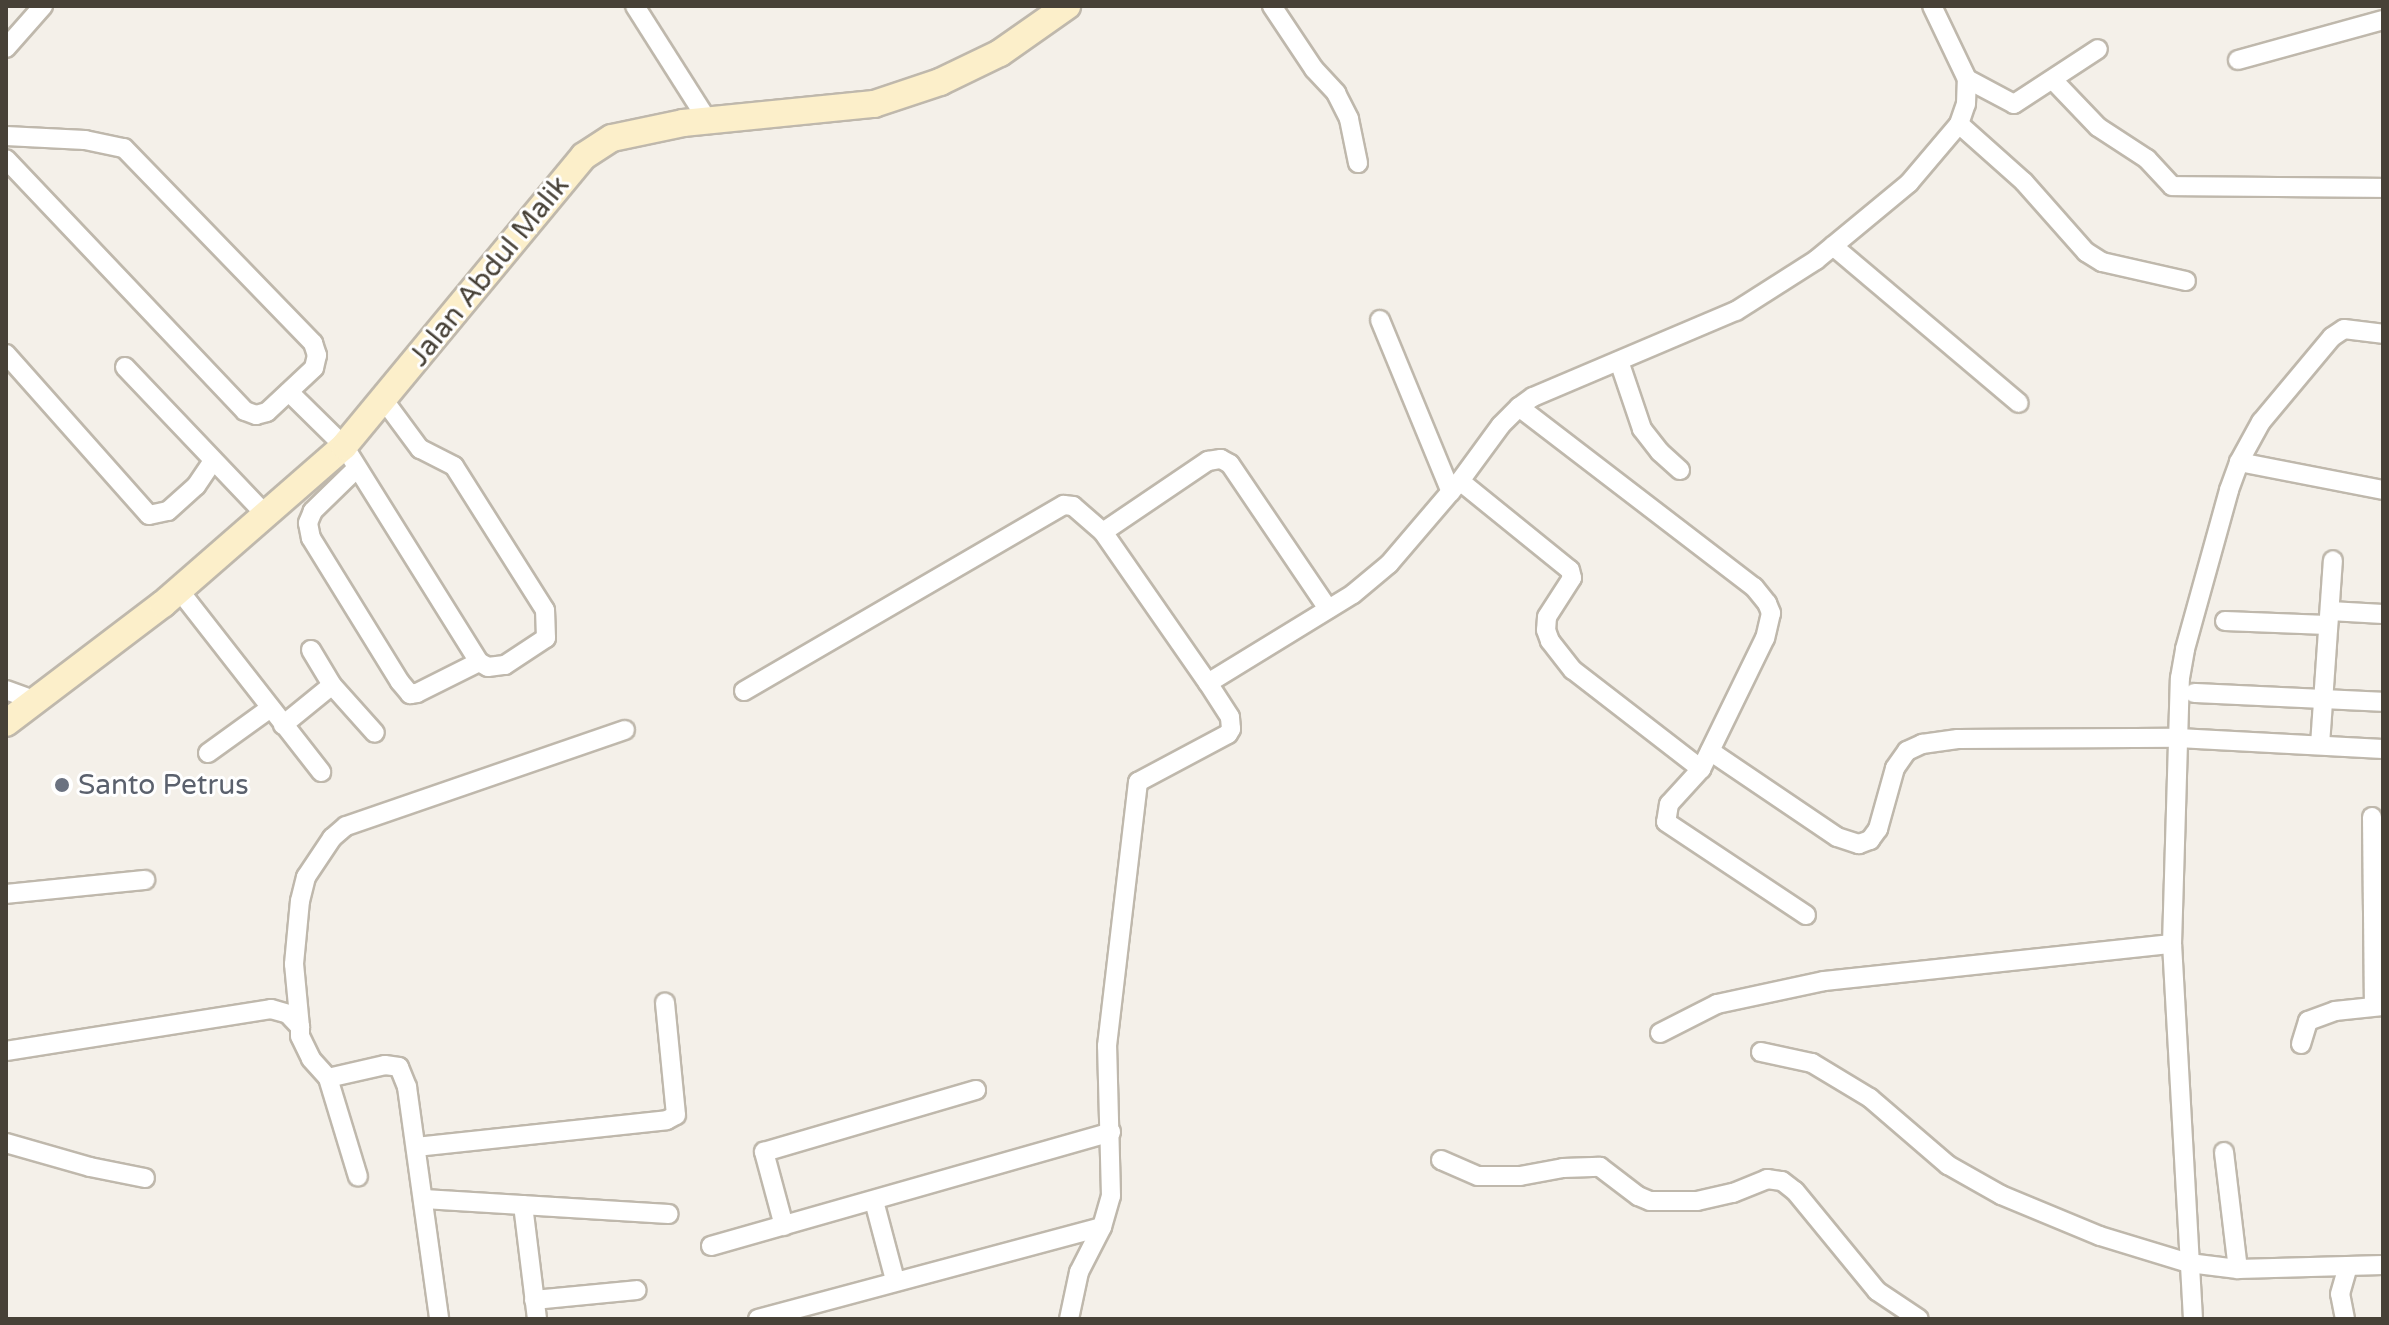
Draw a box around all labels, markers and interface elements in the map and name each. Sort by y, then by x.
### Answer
street label: Jalan Abdul Malik [402,169,576,373]
place label: Santo Petrus [78,768,249,802]
marker: Santo Petrus [53,776,71,794]

